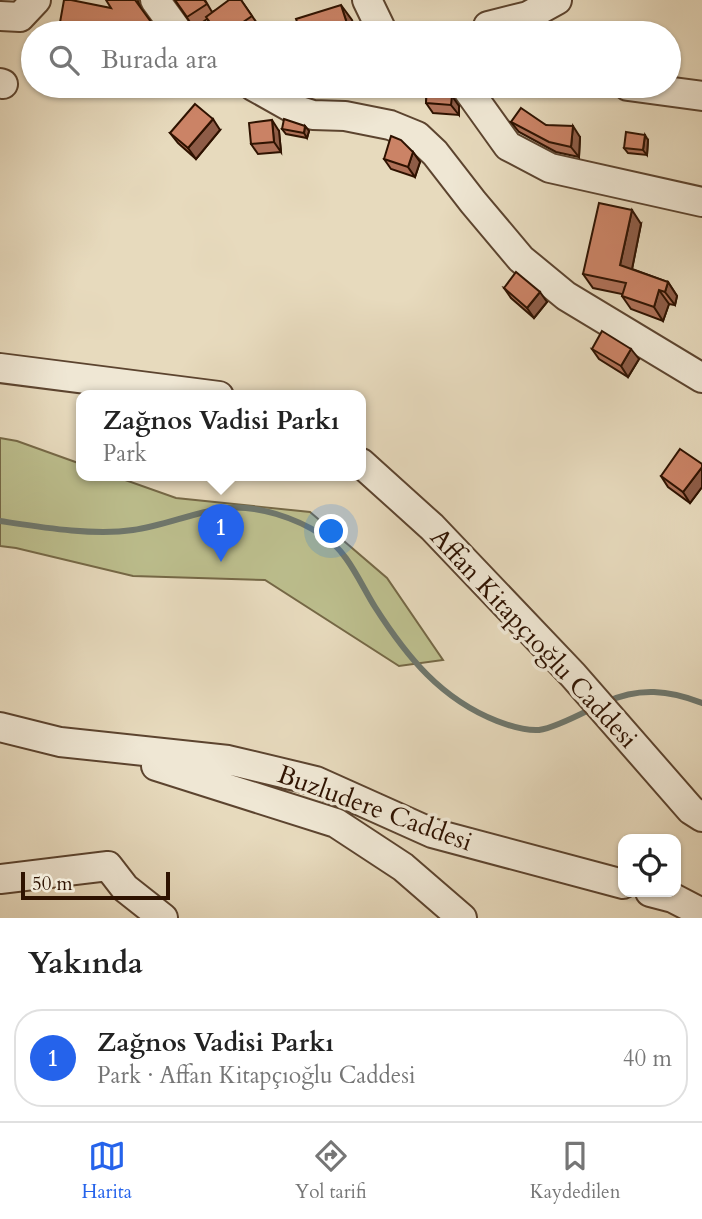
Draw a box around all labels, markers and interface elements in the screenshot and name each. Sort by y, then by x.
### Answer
search box [21,21,681,98]
icon: search [45,41,83,79]
text: Burada ara [101,42,218,77]
popup [76,390,366,481]
text: Zağnos Vadisi Parkı [103,403,339,438]
text: Park [103,438,147,469]
pin: 1 [198,504,244,562]
your location [314,514,348,548]
street label: Affan Kitapçıoğlu Caddesi [423,520,645,756]
street label: Buzludere Caddesi [273,757,477,859]
map controls [618,834,681,897]
button: locate [618,834,681,897]
scale bar [21,869,170,901]
text: 50 m [32,871,73,897]
text: Yakında [28,943,143,984]
text: Zağnos Vadisi Parkı [97,1025,334,1060]
text: 1 [47,1043,59,1074]
text: 40 m [623,1043,672,1074]
text: Park · Affan Kitapçıoğlu Caddesi [97,1060,415,1091]
tab: Harita [82,1137,132,1205]
tab: Yol tarifi [295,1137,367,1205]
tab: Kaydedilen [530,1137,621,1205]

